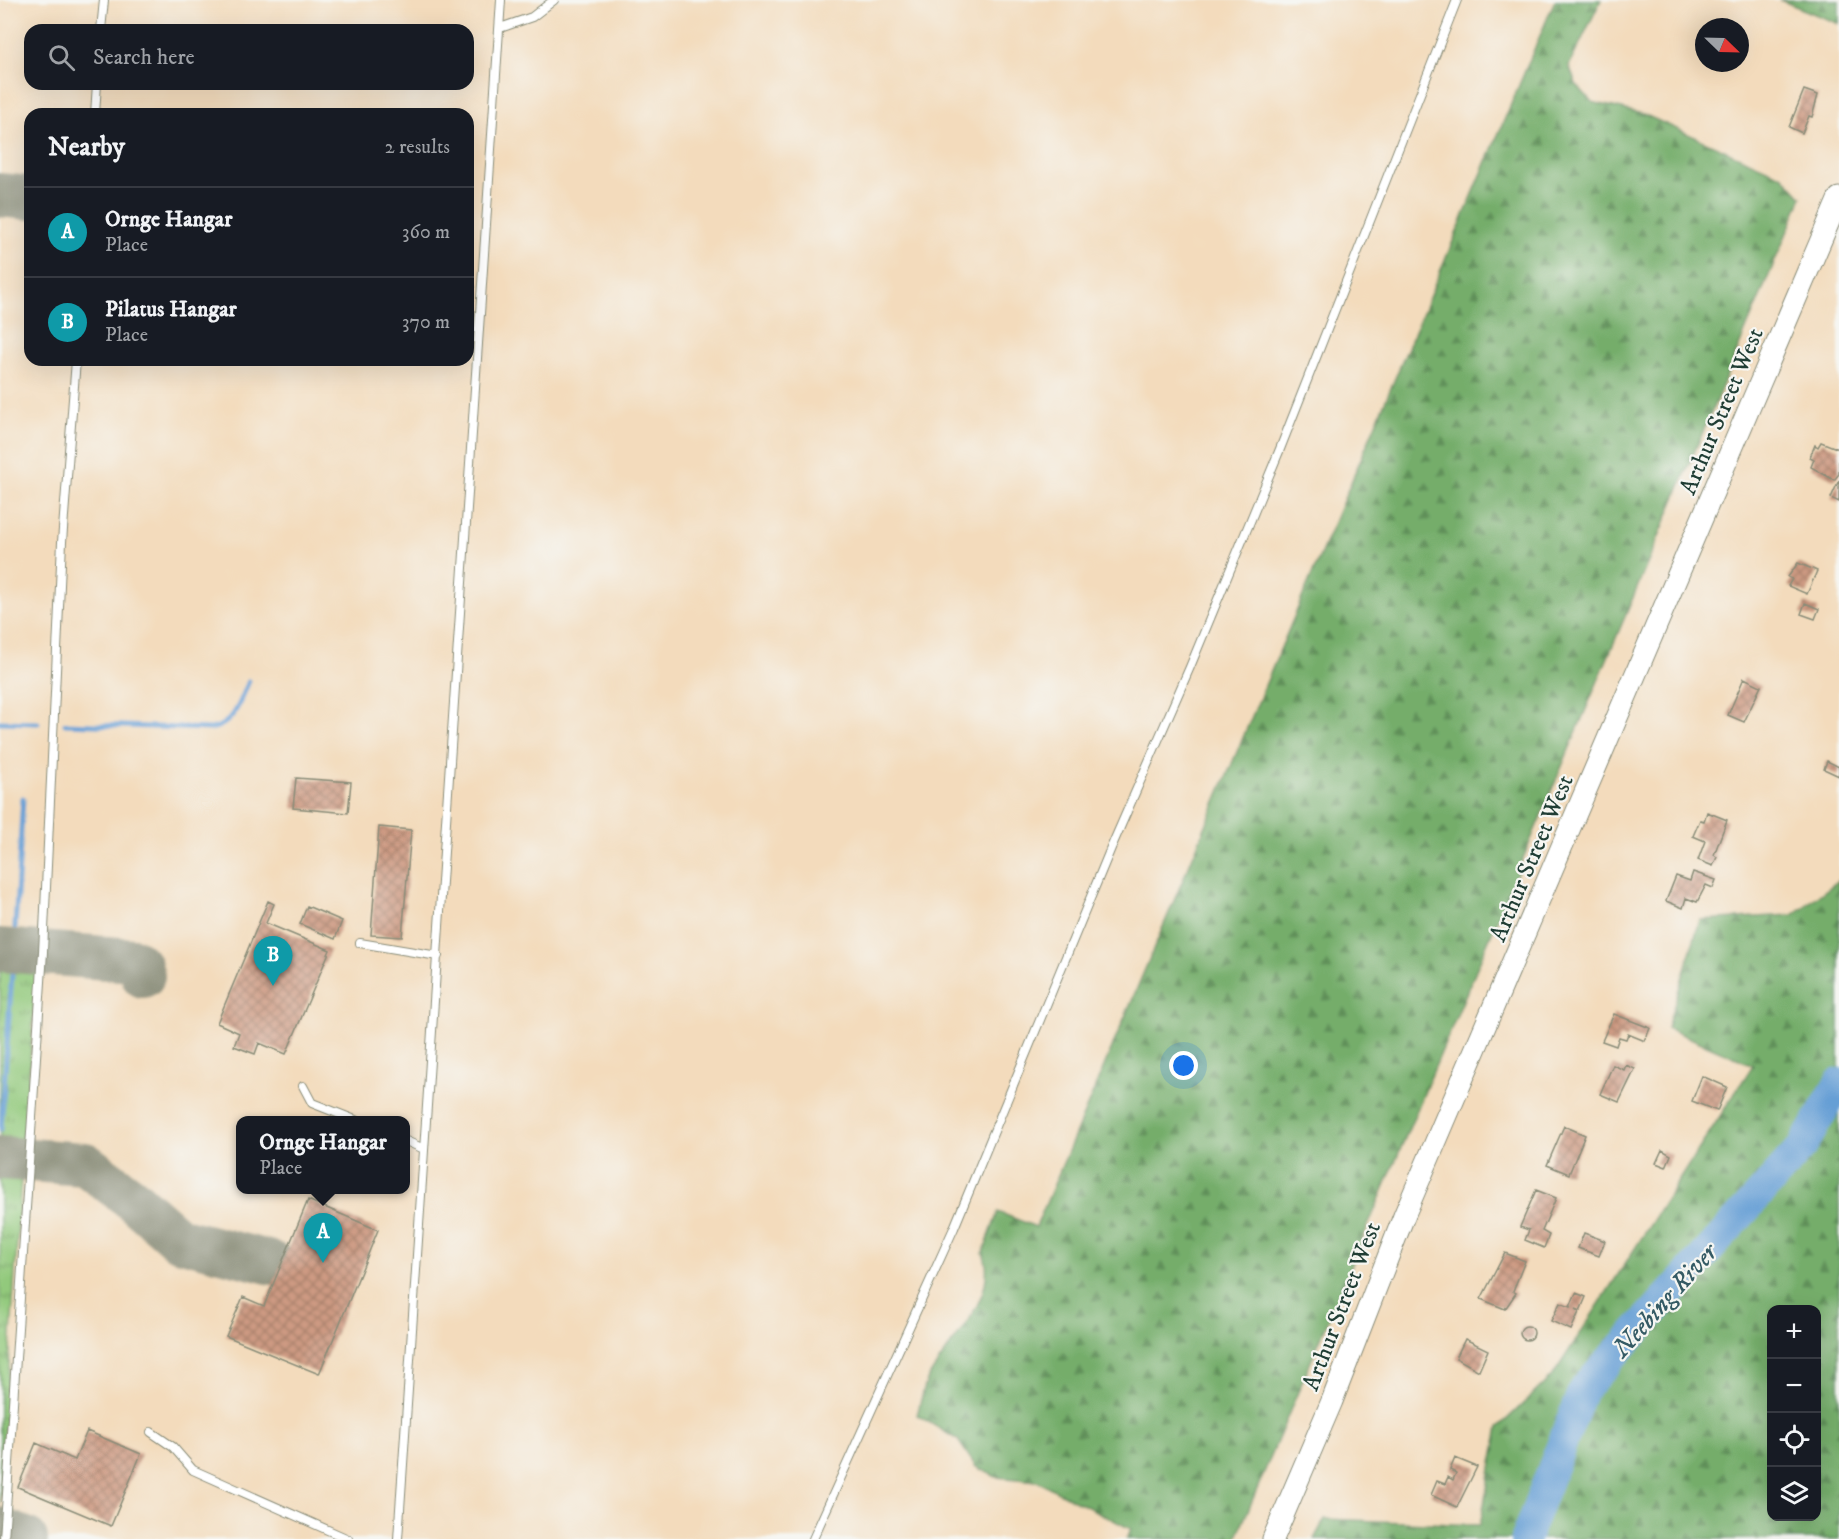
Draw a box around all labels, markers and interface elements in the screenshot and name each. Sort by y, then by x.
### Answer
north arrow [1695,18,1749,72]
search box [24,24,474,90]
icon: search [45,41,78,74]
text: Search here [93,44,195,71]
text: Nearby [48,131,125,164]
text: 2 results [385,135,450,160]
text: Ornge Hangar [105,206,232,233]
text: A [61,220,74,245]
text: 360 m [402,220,450,245]
text: Place [105,233,148,258]
text: Pilatus Hangar [105,296,237,323]
text: B [61,310,74,335]
text: 370 m [402,310,450,335]
text: Place [105,323,148,348]
street label: Arthur Street West [1673,323,1771,499]
street label: Arthur Street West [1483,770,1581,946]
pin: B [254,936,292,986]
your location [1169,1051,1198,1080]
popup [236,1116,410,1194]
text: Ornge Hangar [259,1129,387,1156]
text: Place [259,1156,302,1181]
pin: A [304,1214,342,1263]
street label: Arthur Street West [1296,1217,1388,1395]
water label: Neebing River [1604,1236,1726,1366]
map controls [1767,1305,1821,1521]
button: + [1767,1305,1821,1359]
button: − [1767,1359,1821,1413]
button: locate [1767,1413,1821,1467]
button: layers [1767,1467,1821,1521]

